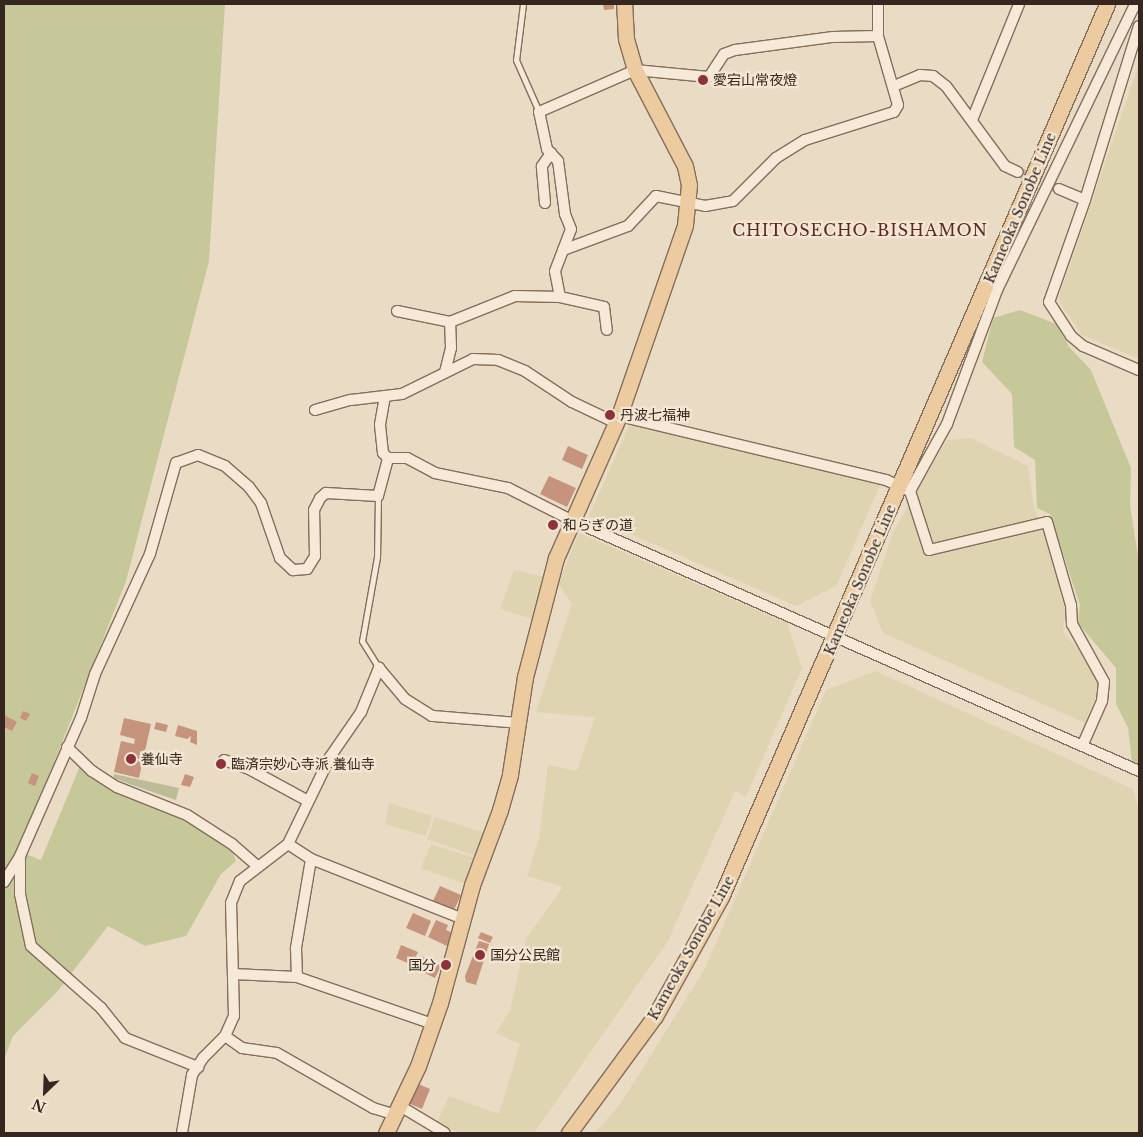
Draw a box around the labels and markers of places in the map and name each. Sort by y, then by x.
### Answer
place label: 愛宕山常夜燈 [713,72,797,88]
marker: 愛宕山常夜燈 [697,74,709,86]
place label: 丹波七福神 [620,407,690,423]
marker: 丹波七福神 [604,409,616,421]
place label: 和らぎの道 [563,517,633,533]
marker: 和らぎの道 [547,519,559,531]
place label: 養仙寺 [141,751,183,767]
marker: 養仙寺 [125,753,137,765]
place label: 臨済宗妙心寺派 養仙寺 [231,756,375,772]
marker: 臨済宗妙心寺派 養仙寺 [215,758,227,770]
place label: 国分公民館 [490,947,560,963]
marker: 国分公民館 [474,949,486,961]
place label: 国分 [408,957,436,973]
marker: 国分 [440,959,452,971]

